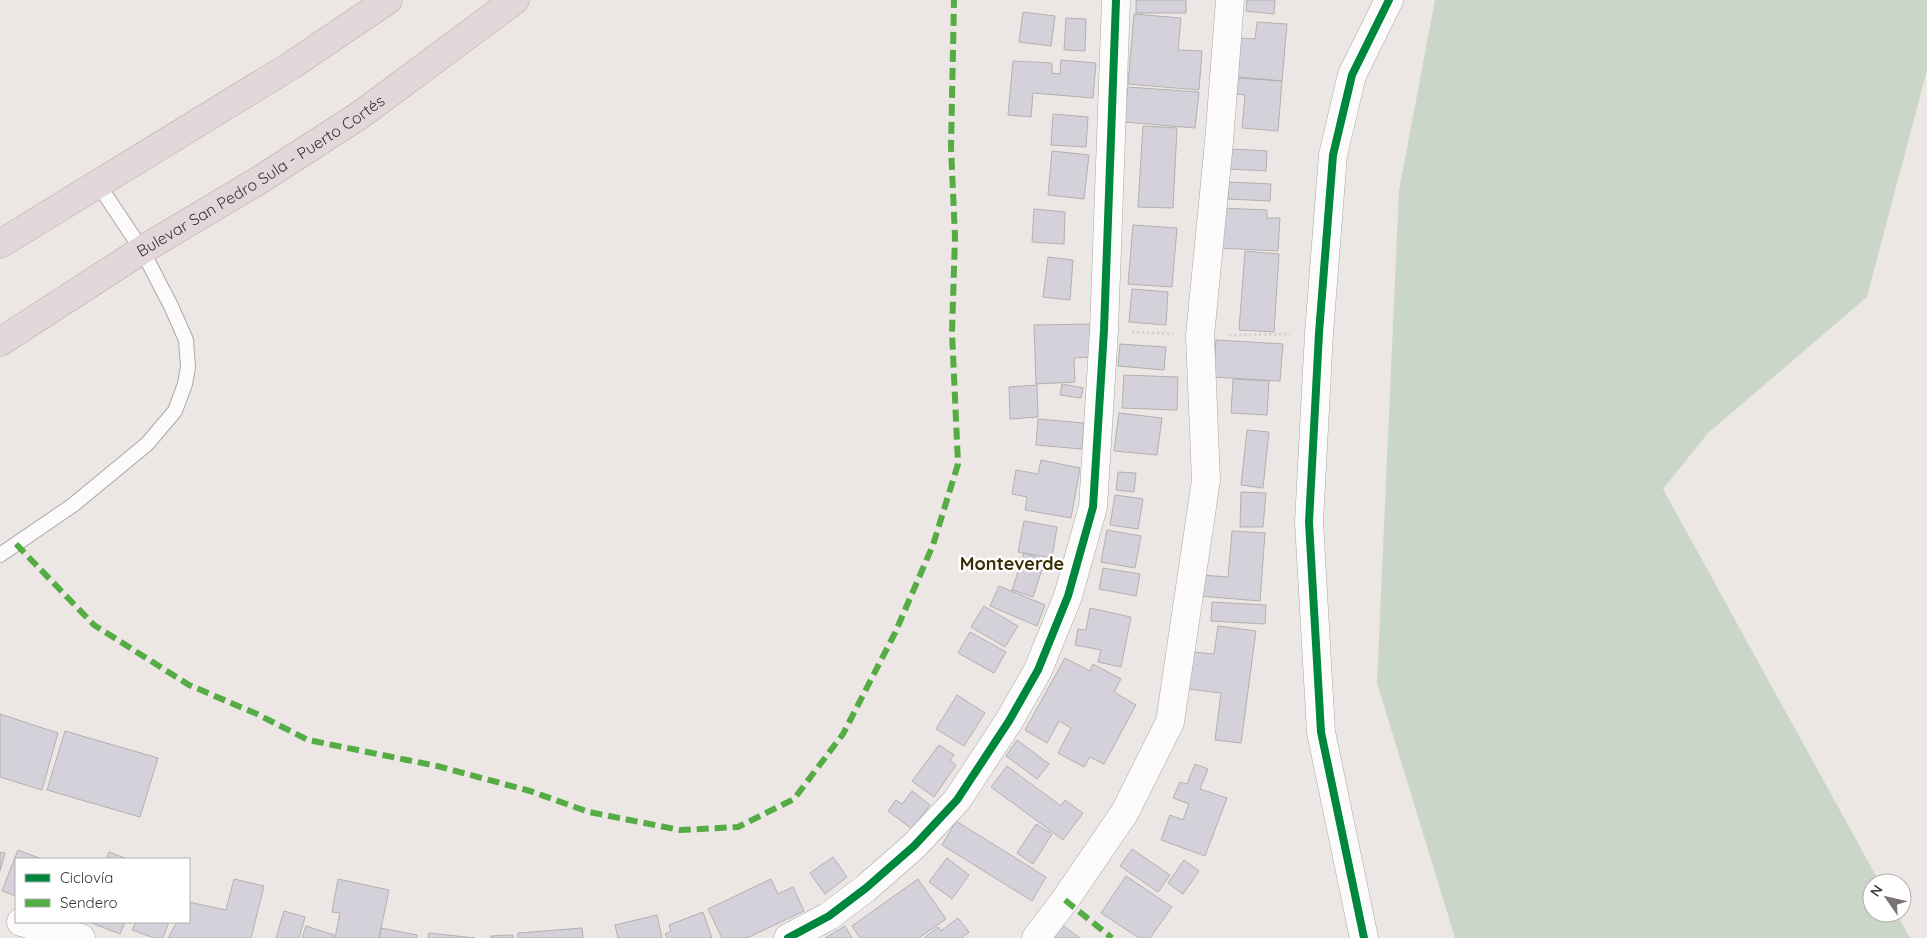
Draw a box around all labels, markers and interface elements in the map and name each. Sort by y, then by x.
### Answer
street label: Bulevar San Pedro Sula - Puerto Cortés [133,90,388,261]
district label: Monteverde [960,552,1064,575]
legend [15,858,190,923]
text: Ciclovía [60,868,113,887]
north arrow [1862,873,1912,923]
text: N [1866,881,1887,900]
text: Sendero [60,893,118,912]

